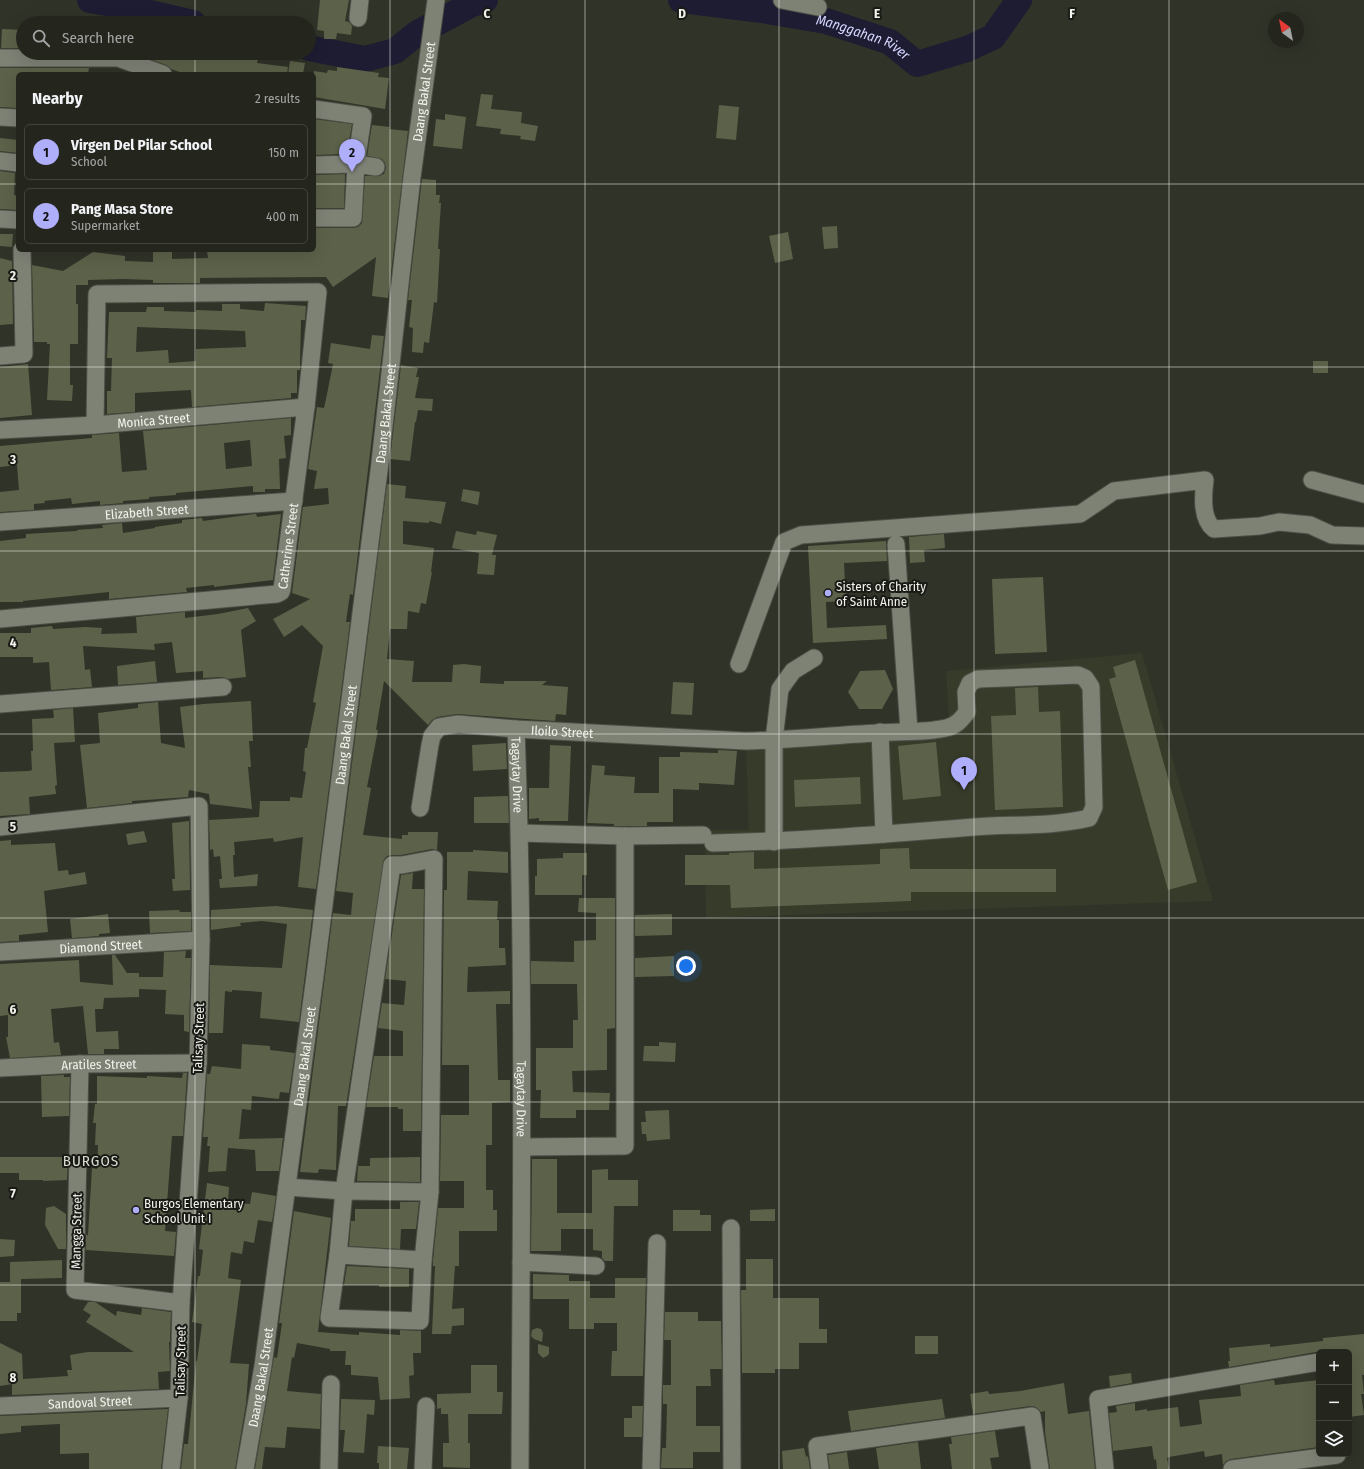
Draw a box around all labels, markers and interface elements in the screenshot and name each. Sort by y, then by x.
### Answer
text: C [484,6,491,21]
text: D [678,6,686,21]
text: E [874,6,880,21]
text: F [1069,6,1075,21]
water label: Manggahan River [815,11,914,64]
north arrow [1268,12,1304,48]
search box [16,16,316,60]
icon: search [30,27,52,49]
text: Search here [62,29,134,47]
street label: Daang Bakal Street [410,40,438,142]
text: Nearby [32,88,83,109]
text: 2 results [255,91,300,106]
text: Virgen Del Pilar School [71,136,212,154]
pin: 2 [339,139,365,172]
text: 1 [43,145,49,160]
text: 150 m [268,145,299,160]
text: School [71,154,107,169]
text: Pang Masa Store [71,200,173,218]
text: 2 [43,209,49,224]
text: 400 m [266,209,299,224]
text: Supermarket [71,218,140,233]
text: 2 [9,268,16,283]
street label: Daang Bakal Street [373,362,399,464]
street label: Monica Street [117,410,192,431]
text: 3 [9,452,16,467]
street label: Elizabeth Street [104,502,190,522]
street label: Catherine Street [275,502,301,590]
place label: Sisters of Charity of Saint Anne [836,579,926,609]
marker: Sisters of Charity of Saint Anne [823,588,833,598]
text: 4 [10,635,17,650]
street label: Daang Bakal Street [332,684,360,786]
street label: Iloilo Street [531,723,594,741]
street label: Tagaytay Drive [508,737,526,813]
pin: 1 [951,757,977,790]
text: 5 [10,819,16,834]
street label: Diamond Street [59,936,143,956]
your location [676,956,696,976]
text: 6 [10,1002,17,1017]
street label: Talisay Street [190,1002,207,1074]
street label: Daang Bakal Street [291,1005,319,1107]
street label: Aratiles Street [61,1057,137,1073]
street label: Tagaytay Drive [514,1061,529,1137]
district label: BURGOS [63,1152,119,1170]
text: 7 [10,1186,16,1201]
street label: Mangga Street [68,1192,85,1269]
place label: Burgos Elementary School Unit I [144,1196,244,1226]
marker: Burgos Elementary School Unit I [131,1205,141,1215]
street label: Talisay Street [172,1325,189,1397]
street label: Daang Bakal Street [245,1326,276,1428]
map controls [1316,1349,1352,1457]
button: + [1316,1349,1352,1385]
text: 8 [10,1370,17,1385]
button: − [1316,1385,1352,1421]
street label: Sandoval Street [48,1393,133,1412]
button: layers [1316,1421,1352,1457]

